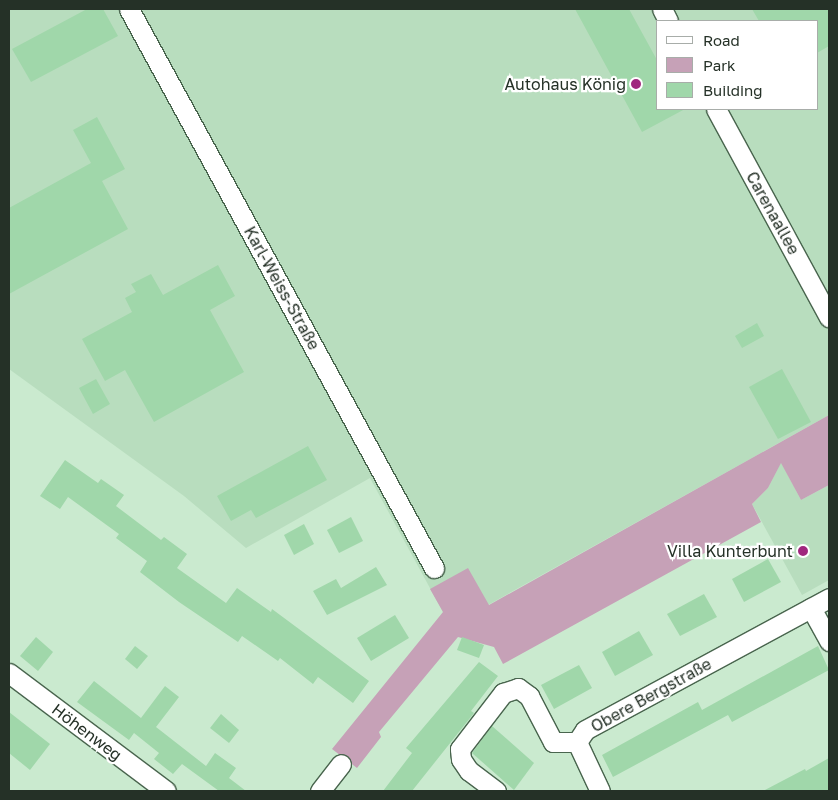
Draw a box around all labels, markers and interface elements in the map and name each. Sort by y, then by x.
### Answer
legend [656,20,818,110]
text: Road [703,31,740,49]
text: Park [703,56,735,74]
place label: Autohaus König [505,74,626,94]
marker: Autohaus König [630,78,642,90]
text: Building [703,81,763,99]
street label: Carenaallee [742,168,804,258]
street label: Karl-Weiss-Straße [240,223,324,353]
place label: Villa Kunterbunt [667,541,793,561]
marker: Villa Kunterbunt [797,545,809,557]
street label: Obere Bergstraße [587,654,715,736]
street label: Höhenweg [48,700,126,764]

